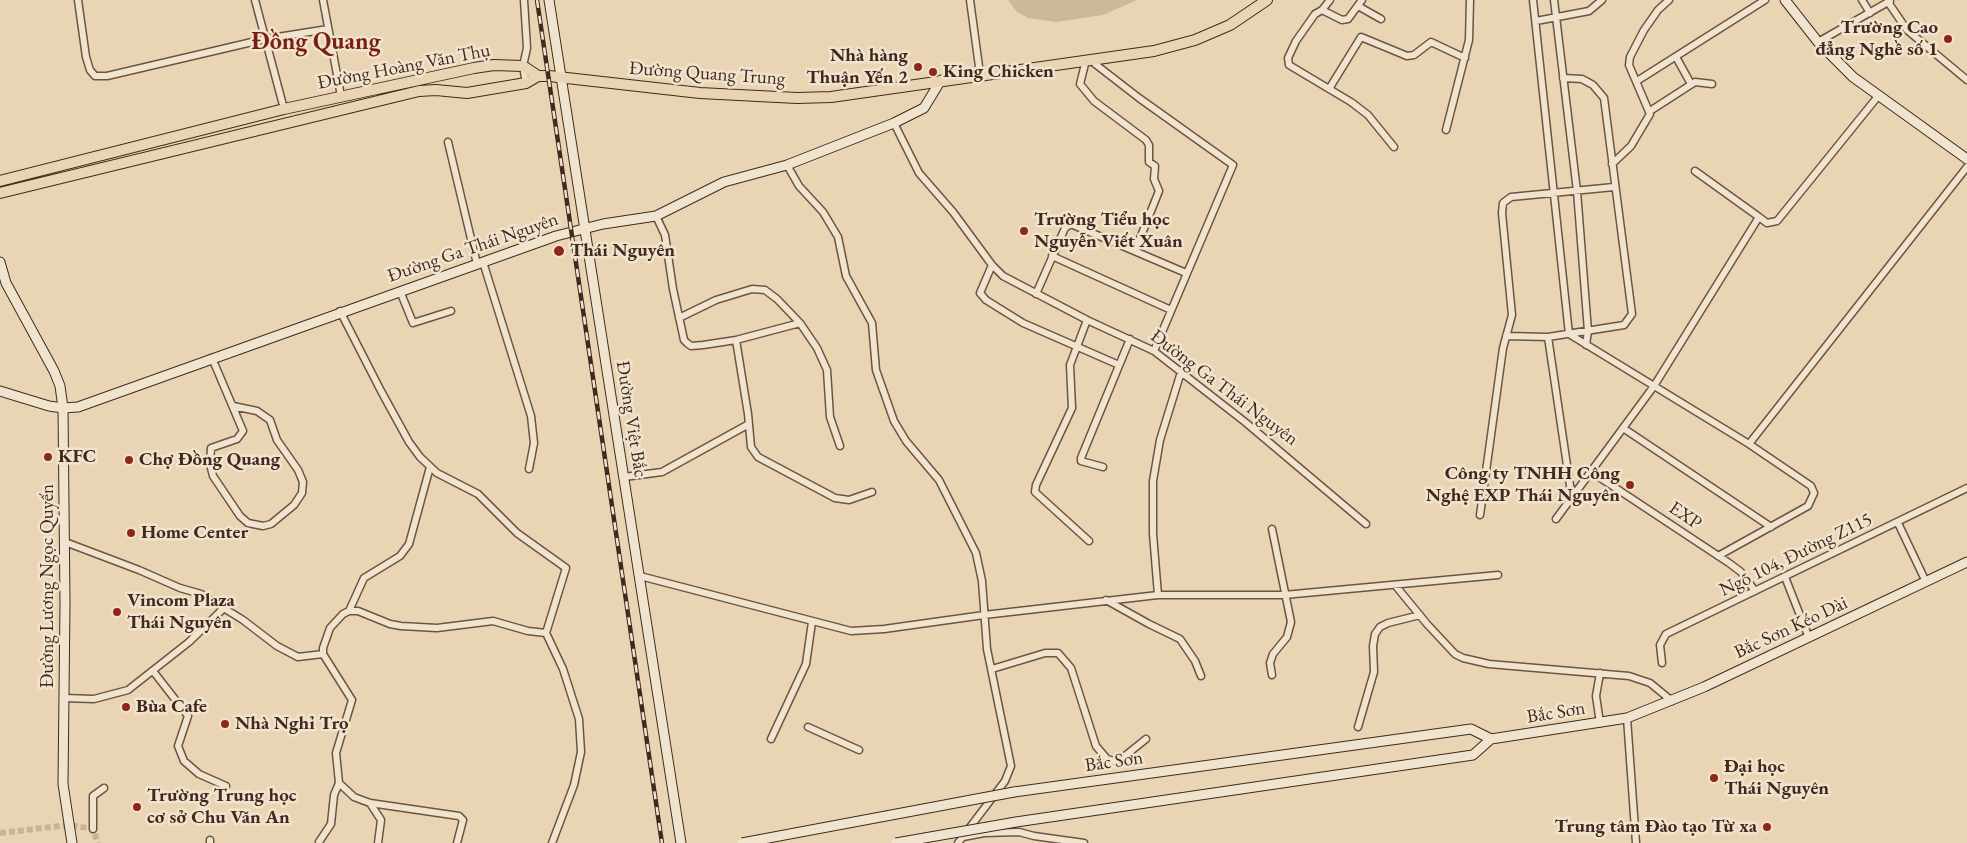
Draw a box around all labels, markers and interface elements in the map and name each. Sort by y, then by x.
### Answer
place label: Trường Cao đẳng Nghề số 1 [1816,17,1938,61]
district label: Đồng Quang [251,28,381,56]
marker: Trường Cao đẳng Nghề số 1 [1942,33,1954,45]
street label: Đường Hoàng Văn Thụ [316,39,492,95]
place label: Nhà hàng Thuận Yến 2 [806,45,908,89]
street label: Đường Quang Trung [628,57,786,91]
marker: Nhà hàng Thuận Yến 2 [912,61,924,73]
place label: King Chicken [943,61,1054,83]
marker: King Chicken [927,66,939,78]
street label: Đường Ga Thái Nguyên [385,208,561,288]
place label: Trường Tiểu học Nguyễn Viết Xuân [1034,209,1183,253]
marker: Trường Tiểu học Nguyễn Viết Xuân [1018,225,1030,237]
place label: Thái Nguyên [570,240,675,262]
marker: Thái Nguyên [552,244,566,258]
street label: Đường Ga Thái Nguyên [1146,325,1302,451]
street label: Đường Việt Bắc [611,359,651,479]
place label: KFC [58,446,96,468]
place label: Chợ Đồng Quang [139,449,280,471]
marker: KFC [42,451,54,463]
marker: Chợ Đồng Quang [123,454,135,466]
place label: Công ty TNHH Công Nghệ EXP Thái Nguyên [1426,463,1620,507]
marker: Công ty TNHH Công Nghệ EXP Thái Nguyên [1624,479,1636,491]
street label: Đường Lương Ngọc Quyến [37,484,59,688]
street label: EXP [1664,497,1706,535]
street label: Ngõ 104, Đường Z115 [1716,508,1876,602]
place label: Home Center [141,522,248,544]
marker: Home Center [125,527,137,539]
place label: Vincom Plaza Thái Nguyên [127,590,235,634]
street label: Bắc Sơn Kéo Dài [1731,592,1851,664]
marker: Vincom Plaza Thái Nguyên [111,606,123,618]
place label: Bùa Cafe [136,696,207,718]
street label: Bắc Sơn [1525,697,1587,729]
marker: Bùa Cafe [120,701,132,713]
place label: Nhà Nghỉ Trọ [235,713,349,735]
marker: Nhà Nghỉ Trọ [219,718,231,730]
street label: Bắc Sơn [1083,747,1145,777]
place label: Đại học Thái Nguyên [1724,756,1829,800]
marker: Đại học Thái Nguyên [1708,772,1720,784]
place label: Trường Trung học cơ sở Chu Văn An [147,785,297,829]
marker: Trường Trung học cơ sở Chu Văn An [131,801,143,813]
place label: Trung tâm Đào tạo Từ xa [1554,816,1757,838]
marker: Trung tâm Đào tạo Từ xa [1761,821,1773,833]

